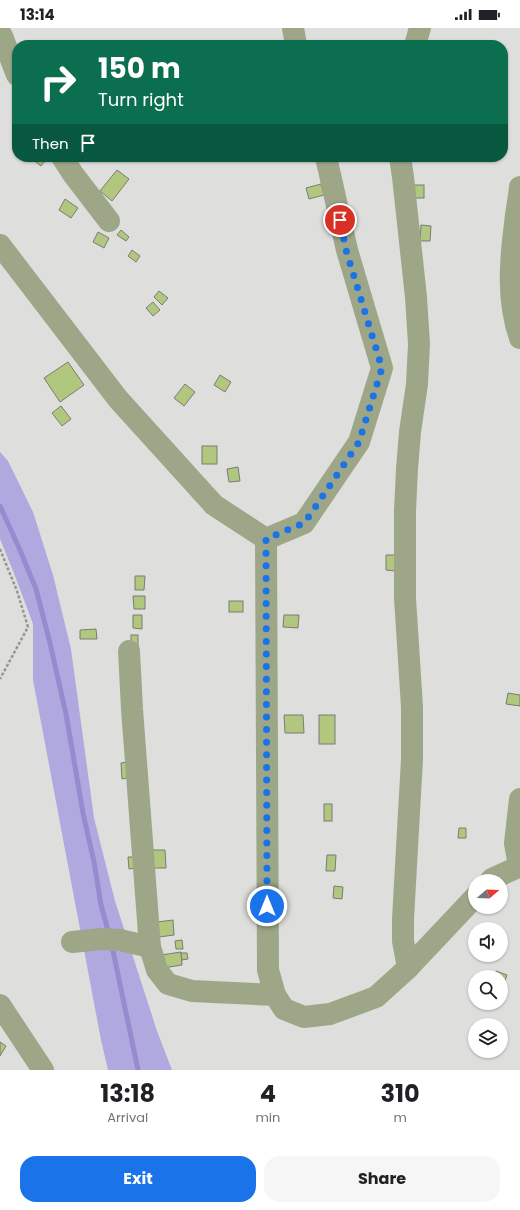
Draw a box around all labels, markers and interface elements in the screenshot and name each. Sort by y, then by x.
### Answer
text: 13:14 [20,4,55,25]
text: 150 m [98,49,181,88]
icon: right [32,56,84,108]
text: Turn right [98,87,184,112]
icon: arrive [77,132,99,154]
text: Then [32,133,69,154]
pin [323,203,357,237]
icon: arrive [329,209,351,231]
north arrow [468,874,508,914]
map controls [468,874,508,1058]
position arrow [246,885,288,927]
button: sound [468,922,508,962]
button: search [468,970,508,1010]
button: layers [468,1018,508,1058]
text: 13:18 [100,1077,155,1110]
text: 4 [260,1077,276,1110]
text: 310 [381,1077,420,1110]
text: Arrival [107,1108,148,1127]
text: min [255,1108,280,1127]
text: m [393,1108,407,1127]
button: Exit [20,1156,256,1202]
button: Share [264,1156,500,1202]

